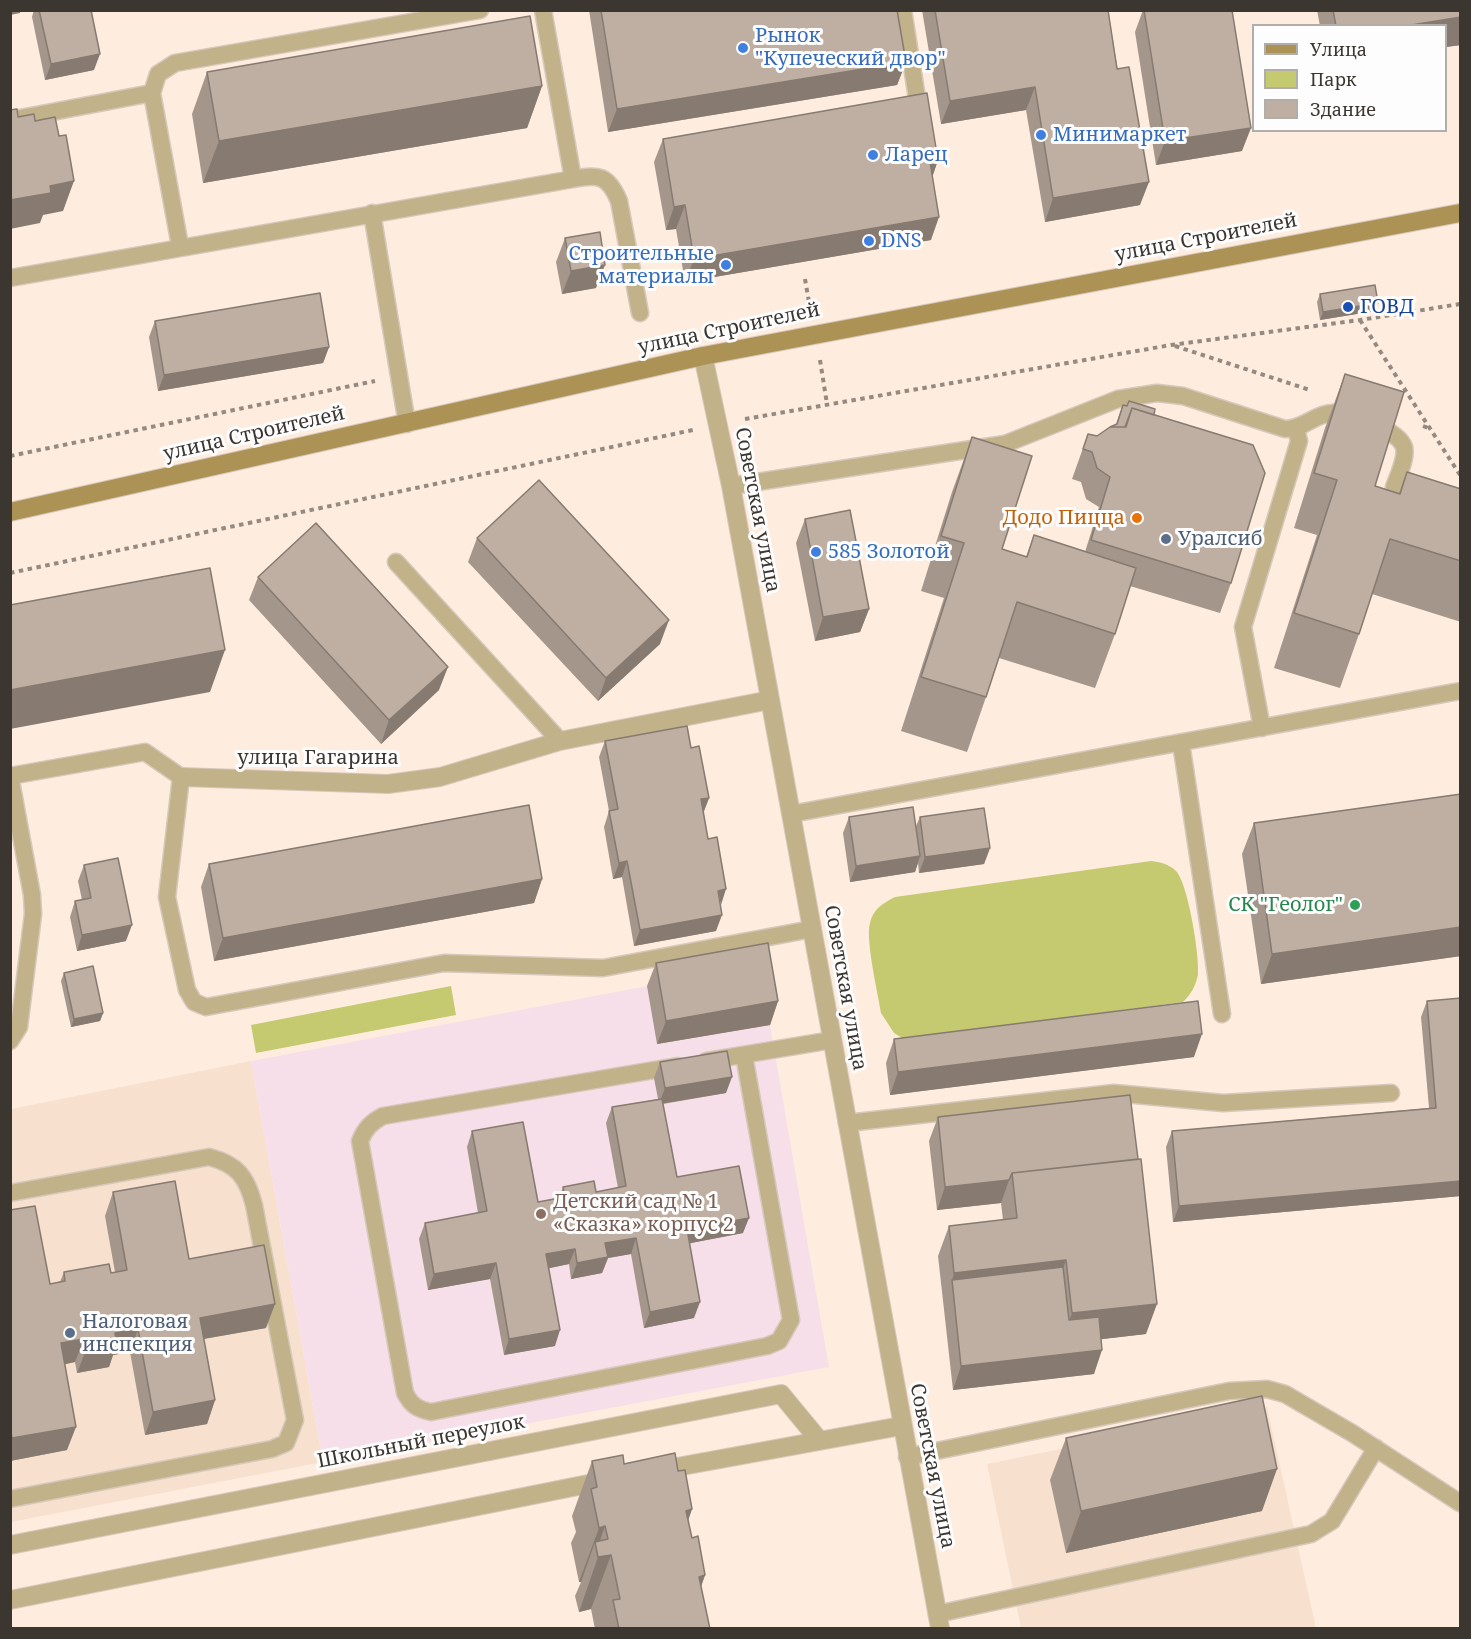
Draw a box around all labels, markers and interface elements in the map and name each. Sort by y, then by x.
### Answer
place label: Рынок "Купеческий двор" [755,24,946,71]
legend [1252,24,1447,132]
text: Улица [1310,37,1367,61]
marker: Рынок "Купеческий двор" [736,41,750,55]
text: Парк [1310,67,1357,91]
text: Здание [1310,97,1376,121]
place label: Минимаркет [1053,123,1186,147]
marker: Минимаркет [1034,128,1048,142]
place label: Ларец [885,143,948,167]
marker: Ларец [866,148,880,162]
street label: улица Строителей [1113,209,1299,267]
place label: DNS [881,229,922,253]
marker: DNS [862,234,876,248]
place label: Строительные материалы [569,242,714,289]
marker: Строительные материалы [719,258,733,272]
place label: ГОВД [1360,295,1414,319]
street label: улица Строителей [636,298,822,360]
marker: ГОВД [1341,300,1355,314]
street label: улица Строителей [161,401,347,467]
street label: Советская улица [729,425,785,595]
place label: Додо Пицца [1002,506,1125,530]
marker: Додо Пицца [1130,511,1144,525]
place label: Уралсиб [1178,527,1262,551]
marker: Уралсиб [1159,532,1173,546]
place label: 585 Золотой [828,540,950,564]
marker: 585 Золотой [809,545,823,559]
street label: улица Гагарина [237,746,399,770]
place label: СК "Геолог" [1228,893,1343,917]
marker: СК "Геолог" [1348,898,1362,912]
street label: Советская улица [819,903,871,1073]
place label: Детский сад № 1 «Сказка» корпус 2 [553,1190,734,1237]
marker: Детский сад № 1 «Сказка» корпус 2 [534,1207,548,1221]
place label: Налоговая инспекция [82,1310,193,1357]
marker: Налоговая инспекция [63,1326,77,1340]
street label: Советская улица [904,1381,960,1551]
street label: Школьный переулок [315,1410,527,1474]

